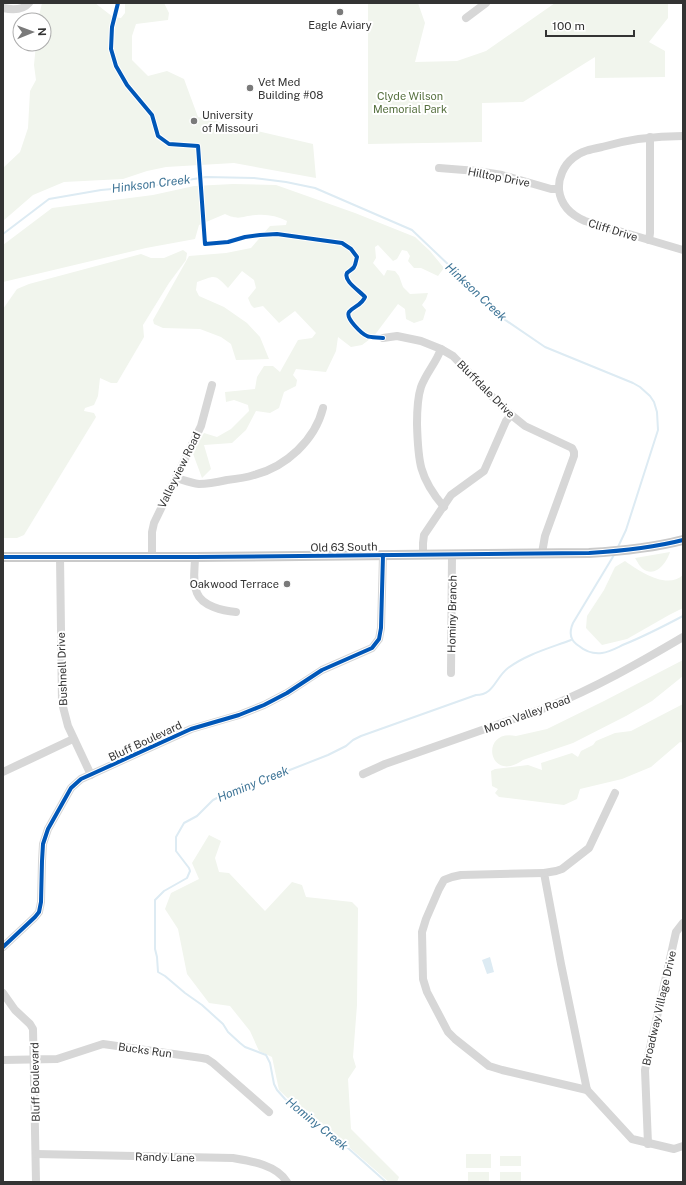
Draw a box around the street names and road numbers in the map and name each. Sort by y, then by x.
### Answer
street label: Hilltop Drive [467,165,531,189]
street label: Cliff Drive [587,217,639,243]
street label: Bluffdale Drive [455,358,517,420]
street label: Valleyview Road [155,430,203,510]
street label: Old 63 South [310,540,378,554]
street label: Hominy Branch [445,575,459,653]
street label: Bushnell Drive [55,632,69,706]
street label: Moon Valley Road [482,693,572,735]
street label: Bluff Boulevard [106,719,184,763]
street label: Broadway Village Drive [640,949,678,1067]
street label: Bucks Run [117,1040,173,1060]
street label: Bluff Boulevard [28,1042,42,1122]
street label: Randy Lane [135,1150,195,1164]

